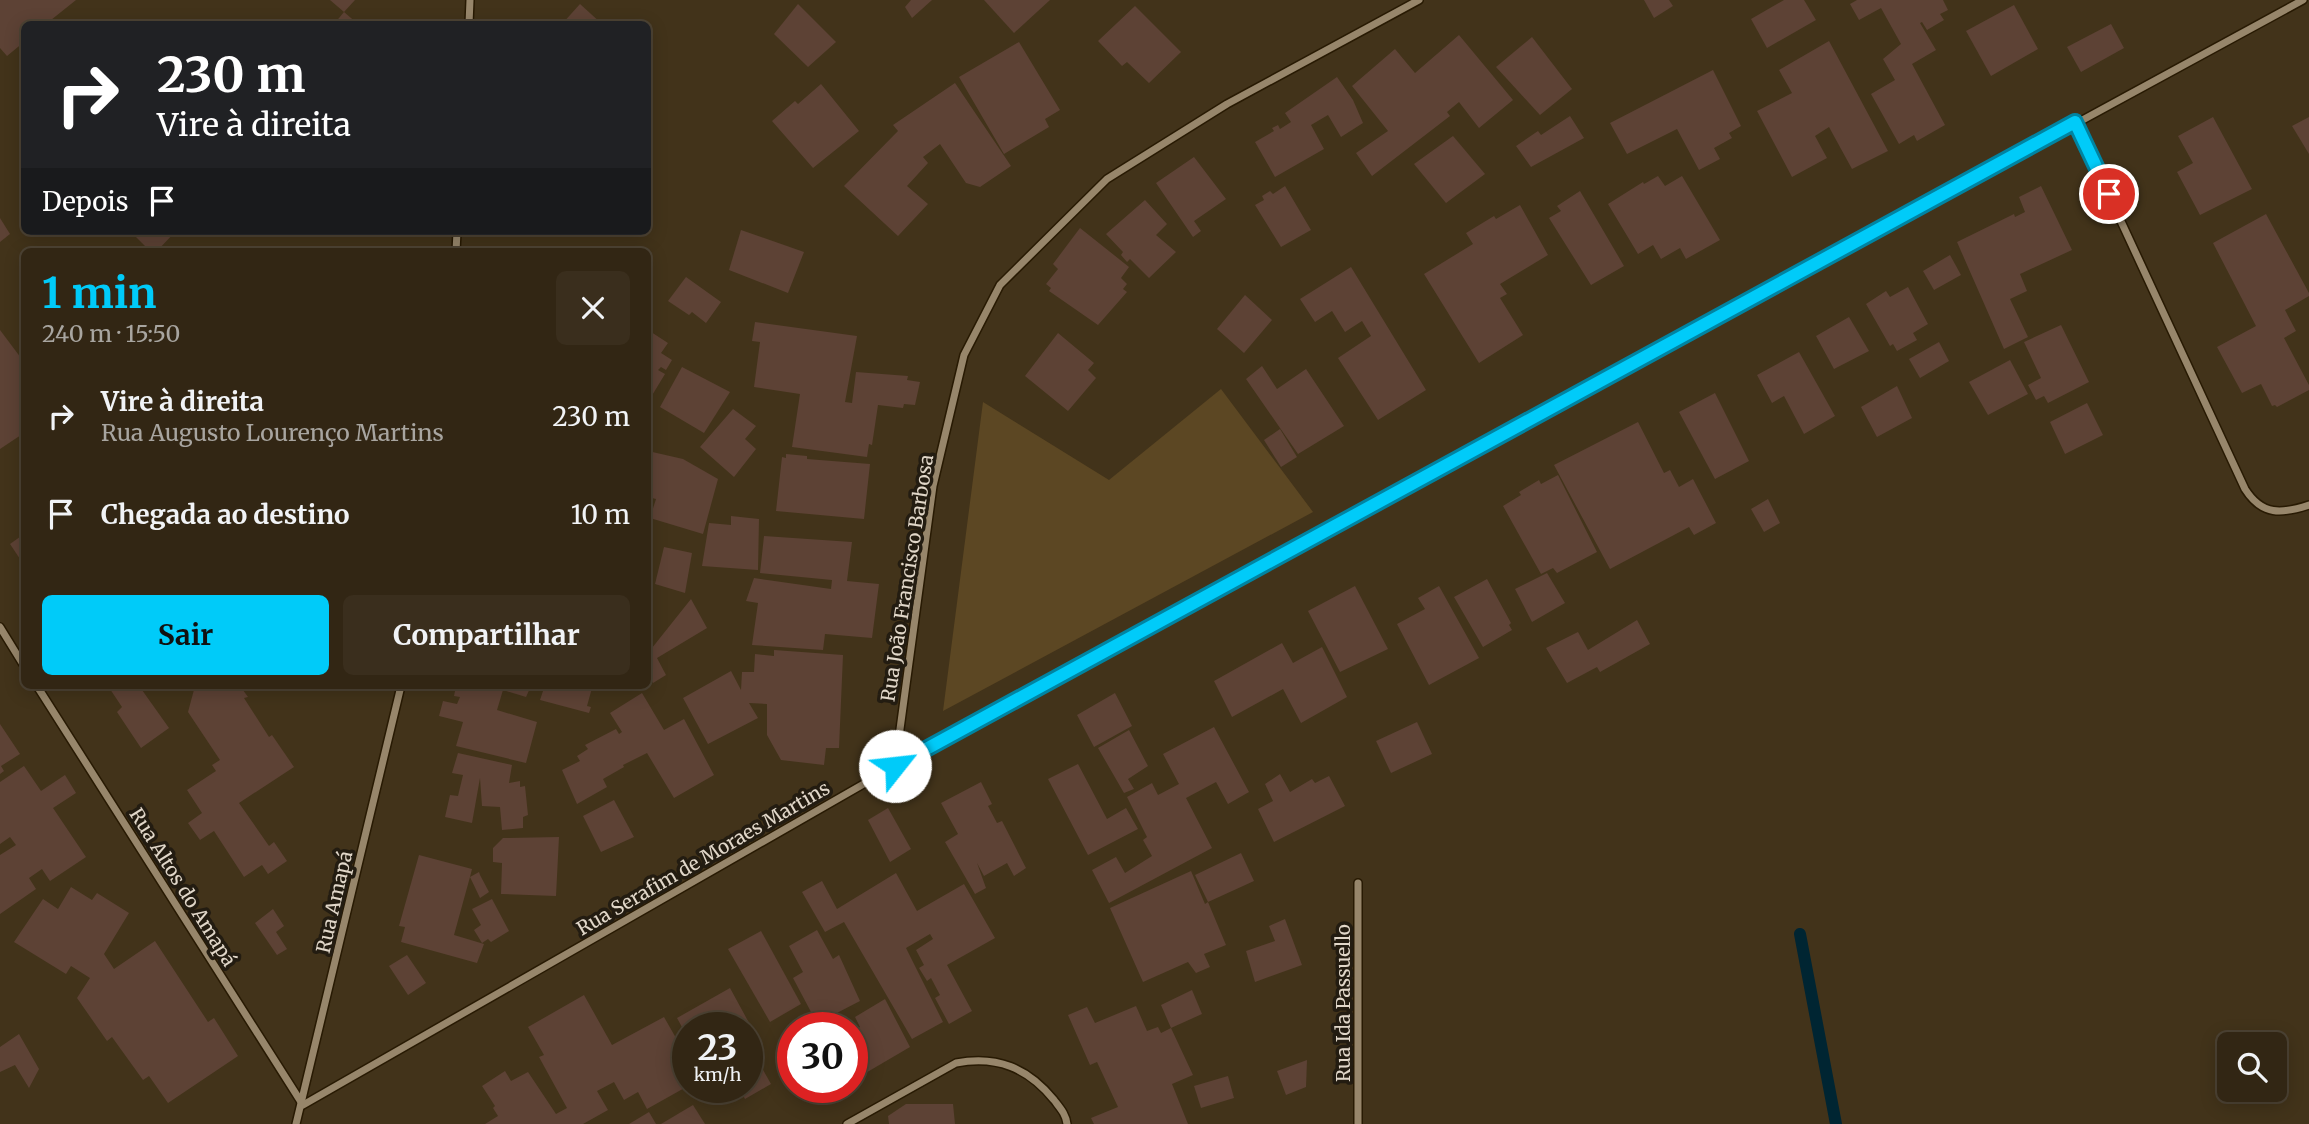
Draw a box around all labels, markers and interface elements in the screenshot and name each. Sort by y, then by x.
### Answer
text: 230 m [157,44,305,105]
icon: right [42,49,133,140]
text: Vire à direita [157,105,351,145]
pin [2079,164,2139,224]
icon: arrive [2090,175,2128,213]
icon: arrive [143,182,181,220]
text: Depois [42,185,129,218]
text: 1 min [42,267,156,319]
button: close [556,271,630,345]
text: 240 m · 15:50 [42,319,180,348]
text: Vire à direita [101,385,264,418]
icon: right [42,397,80,435]
text: 230 m [552,400,630,433]
text: Rua Augusto Lourenço Martins [101,418,444,447]
street label: Rua João Francisco Barbosa [876,453,938,703]
icon: arrive [42,495,80,533]
text: Chegada ao destino [101,498,350,531]
text: 10 m [571,498,630,531]
button: Sair [42,595,329,675]
button: Compartilhar [343,595,630,675]
position arrow [858,729,932,803]
street label: Rua Serafim de Moraes Martins [572,776,834,940]
street label: Rua Altos do Amapá [125,803,241,971]
street label: Rua Amapá [311,849,357,955]
street label: Rua Ida Passuello [1331,924,1355,1082]
speed limit sign: 30 [777,1012,868,1103]
text: 23 [698,1026,737,1070]
map controls [2217,1032,2287,1102]
button: search [2217,1032,2287,1102]
text: km/h [694,1063,741,1086]

